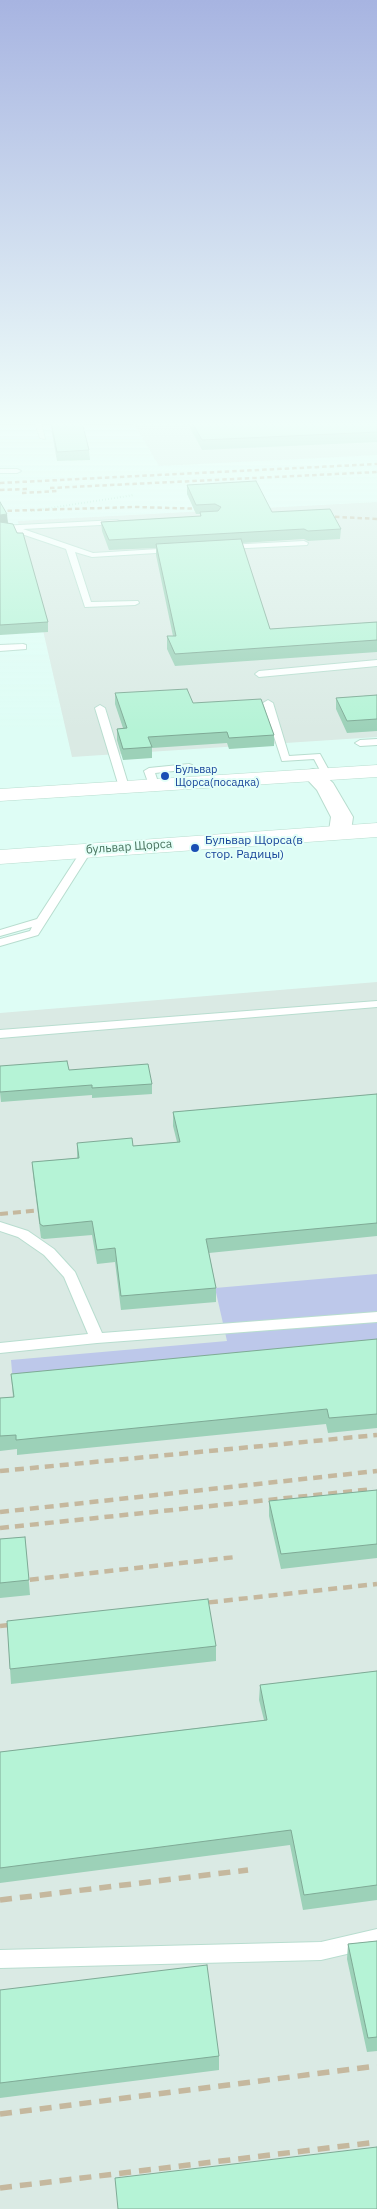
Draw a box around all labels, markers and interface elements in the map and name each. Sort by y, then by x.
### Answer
place label: Бульвар Щорса(посадка) [175,763,260,789]
marker: Бульвар Щорса(посадка) [159,770,171,782]
place label: Бульвар Щорса(в стор. Радицы) [205,834,303,862]
street label: бульвар Щорса [85,837,173,857]
marker: Бульвар Щорса(в стор. Радицы) [189,842,201,854]

